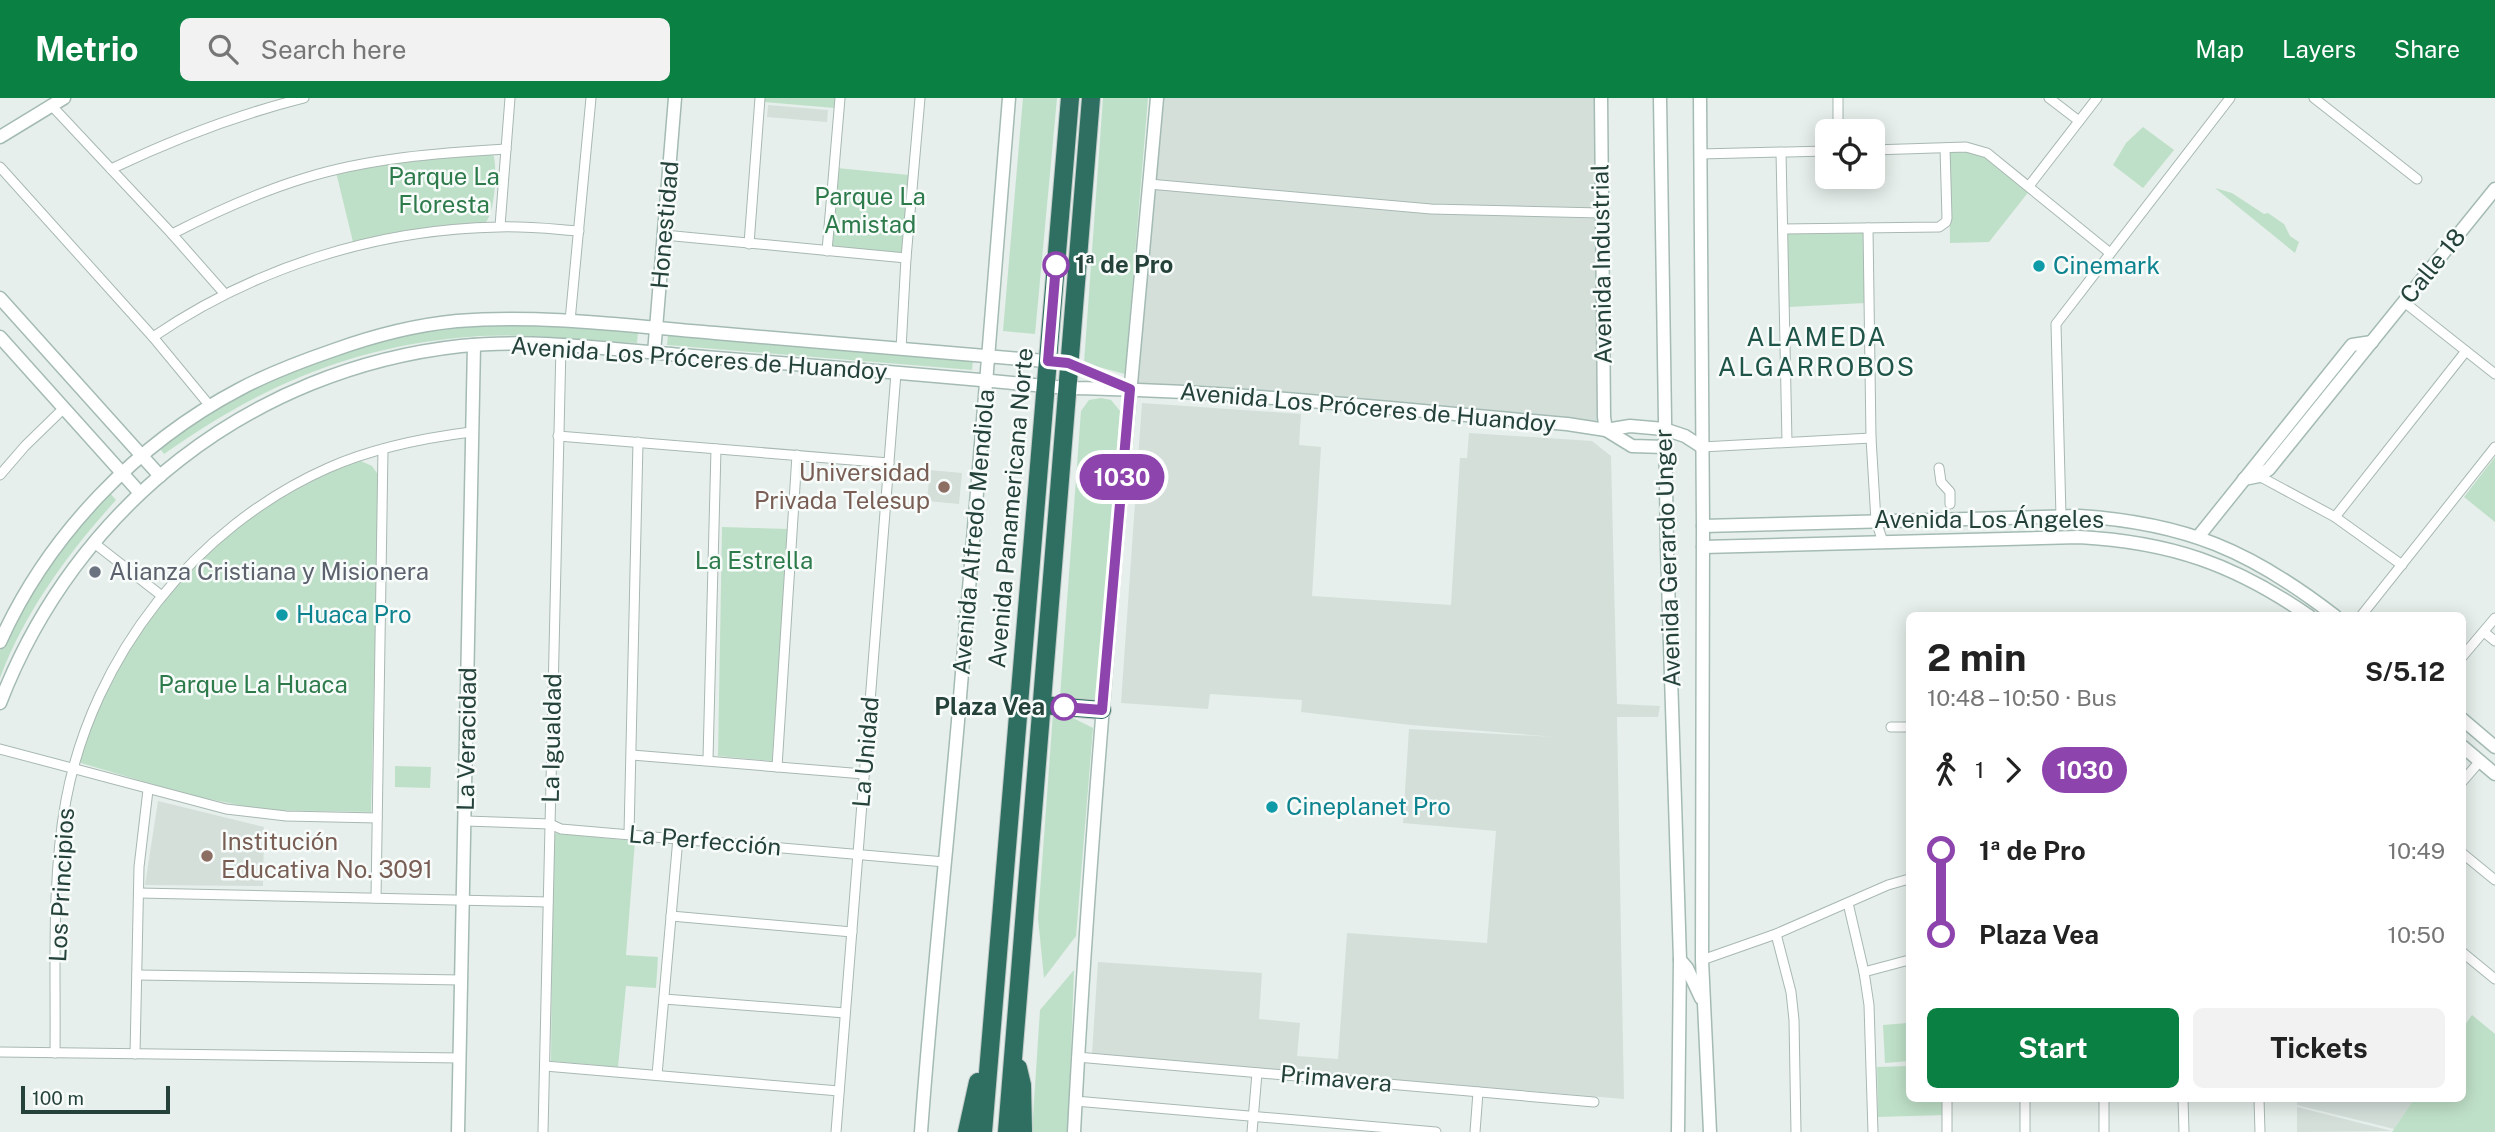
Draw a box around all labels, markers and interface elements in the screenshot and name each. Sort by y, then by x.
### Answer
search box [180,18,670,81]
text: Metrio [35,30,138,68]
icon: search [204,30,242,68]
text: Search here [260,34,406,65]
text: Map [2195,35,2244,63]
text: Layers [2282,35,2356,63]
text: Share [2394,35,2460,63]
map controls [1815,119,1885,189]
button: locate [1815,119,1885,189]
street label: Honestidad [644,160,684,290]
park label: Parque La Floresta [388,162,500,218]
street label: Avenida Industrial [1585,164,1617,364]
park label: Parque La Amistad [814,182,926,238]
street label: Calle 18 [2394,222,2471,308]
place label: 1ª de Pro [1075,250,1173,278]
place label: Cinemark [2053,251,2160,279]
marker: 1ª de Pro [1043,252,1069,278]
marker: Cinemark [2031,258,2047,274]
district label: ALAMEDA ALGARROBOS [1718,321,1916,382]
street label: Avenida Los Próceres de Huandoy [510,331,888,385]
street label: Avenida Panamericana Norte [982,347,1038,669]
street label: Avenida Los Próceres de Huandoy [1179,377,1557,437]
street label: Avenida Alfredo Mendiola [947,388,999,676]
street label: Avenida Gerardo Unger [1648,428,1686,688]
line badge: 1030 [1073,454,1171,500]
place label: Universidad Privada Telesup [754,458,930,514]
text: 1030 [1093,463,1151,491]
marker: Universidad Privada Telesup [936,479,952,495]
street label: Avenida Los Ángeles [1874,505,2104,533]
park label: La Estrella [695,546,813,574]
place label: Alianza Cristiana y Misionera [109,557,429,585]
marker: Alianza Cristiana y Misionera [87,564,103,580]
place label: Huaca Pro [296,600,412,628]
marker: Huaca Pro [274,607,290,623]
text: 2 min [1927,635,2027,680]
text: S/5.12 [2365,656,2445,687]
street label: La Veracidad [451,667,481,811]
park label: Parque La Huaca [158,670,348,698]
street label: La Igualdad [536,673,566,803]
text: 10:48 – 10:50 · Bus [1927,684,2117,711]
place label: Plaza Vea [934,692,1045,720]
marker: Plaza Vea [1051,694,1077,720]
street label: La Unidad [846,695,884,808]
icon: walk [1927,751,1965,789]
icon: forward [1994,751,2032,789]
text: 1 [1975,756,1984,783]
text: 1030 [2056,756,2113,784]
place label: Cineplanet Pro [1286,792,1451,820]
marker: Cineplanet Pro [1264,799,1280,815]
street label: Los Principios [43,807,79,963]
street label: La Perfección [628,819,783,861]
place label: Institución Educativa No. 3091 [221,827,433,883]
text: 1ª de Pro [1979,835,2086,866]
text: 10:49 [2388,837,2445,864]
marker: Institución Educativa No. 3091 [199,848,215,864]
text: Plaza Vea [1979,919,2099,950]
text: 10:50 [2388,921,2445,948]
button: Start [1927,1008,2179,1088]
button: Tickets [2193,1008,2445,1088]
street label: Primavera [1279,1059,1393,1097]
scale bar [21,1083,170,1115]
text: 100 m [32,1087,84,1109]

